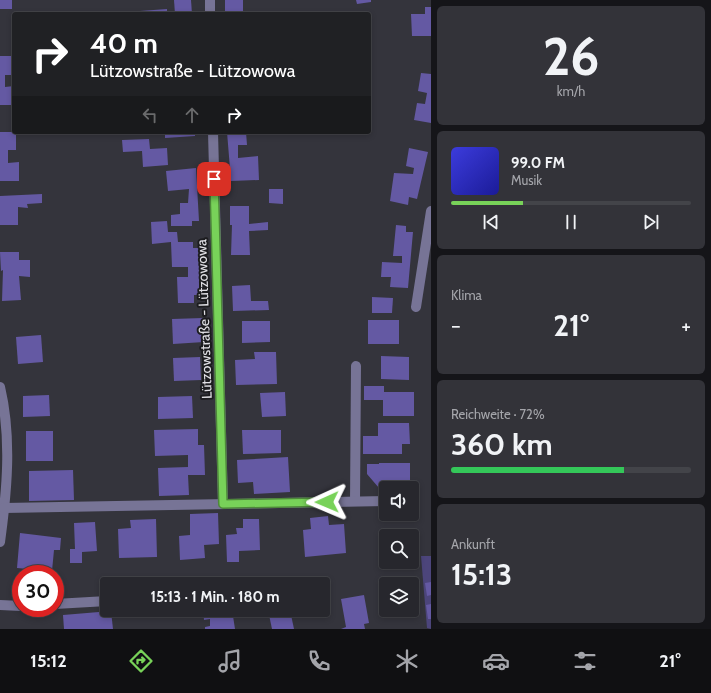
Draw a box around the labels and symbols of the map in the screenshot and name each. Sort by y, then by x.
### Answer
pin [197,162,231,196]
street label: Lützowstraße - Lützowowa [192,239,216,399]
position arrow [306,481,348,523]
speed limit sign: 30 [12,565,64,617]

